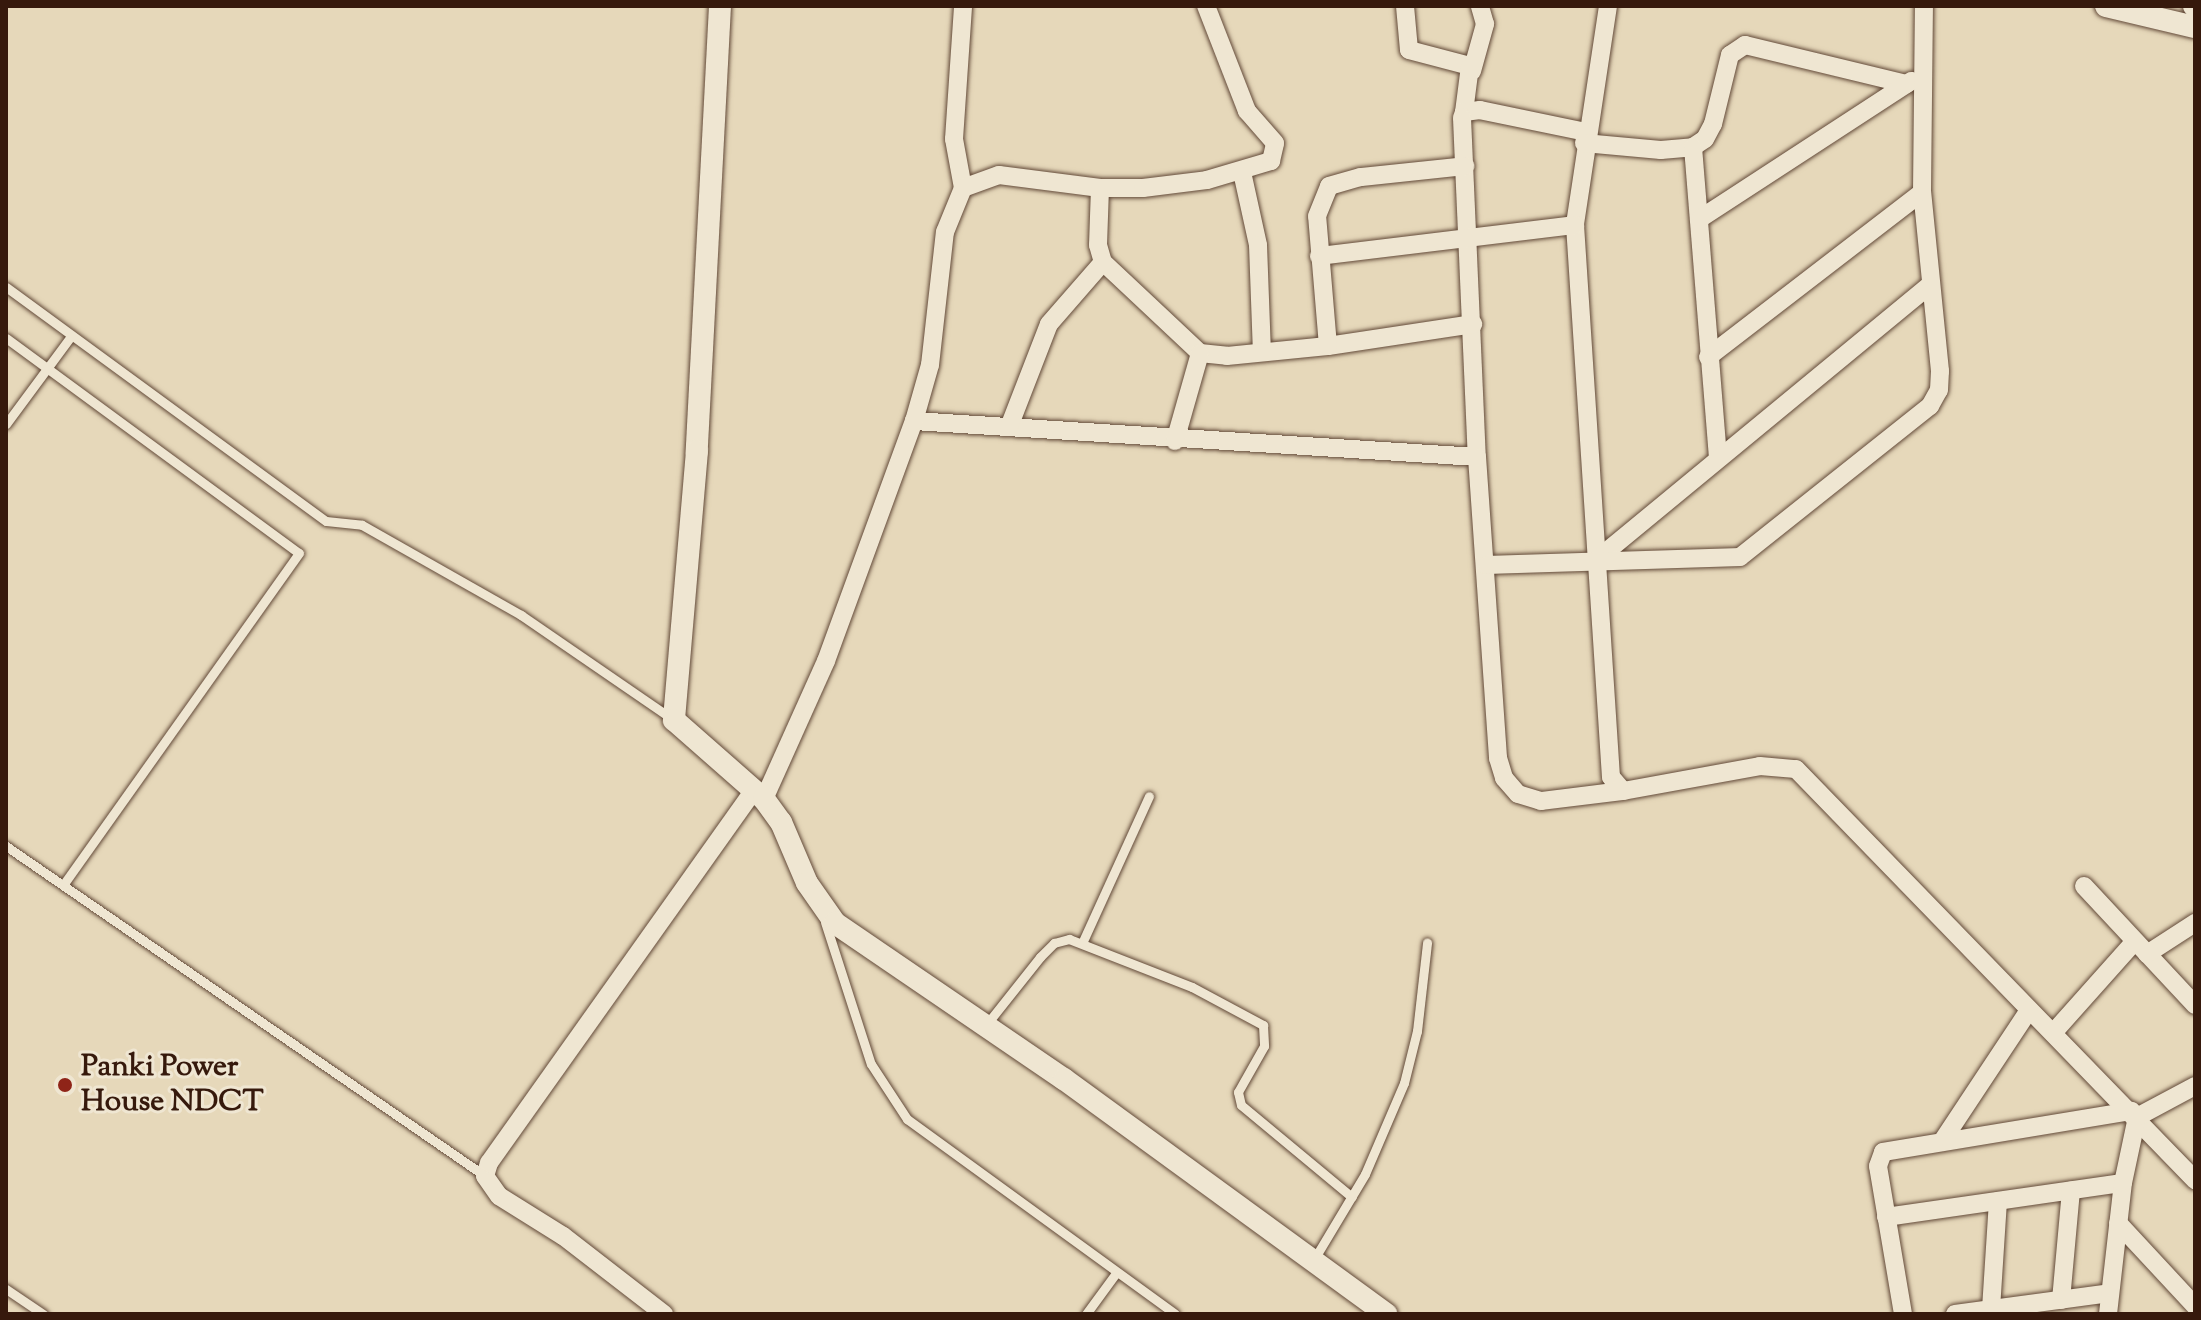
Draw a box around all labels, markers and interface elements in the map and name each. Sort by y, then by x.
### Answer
place label: Panki Power House NDCT [81,1050,264,1120]
marker: Panki Power House NDCT [56,1076,74,1094]

